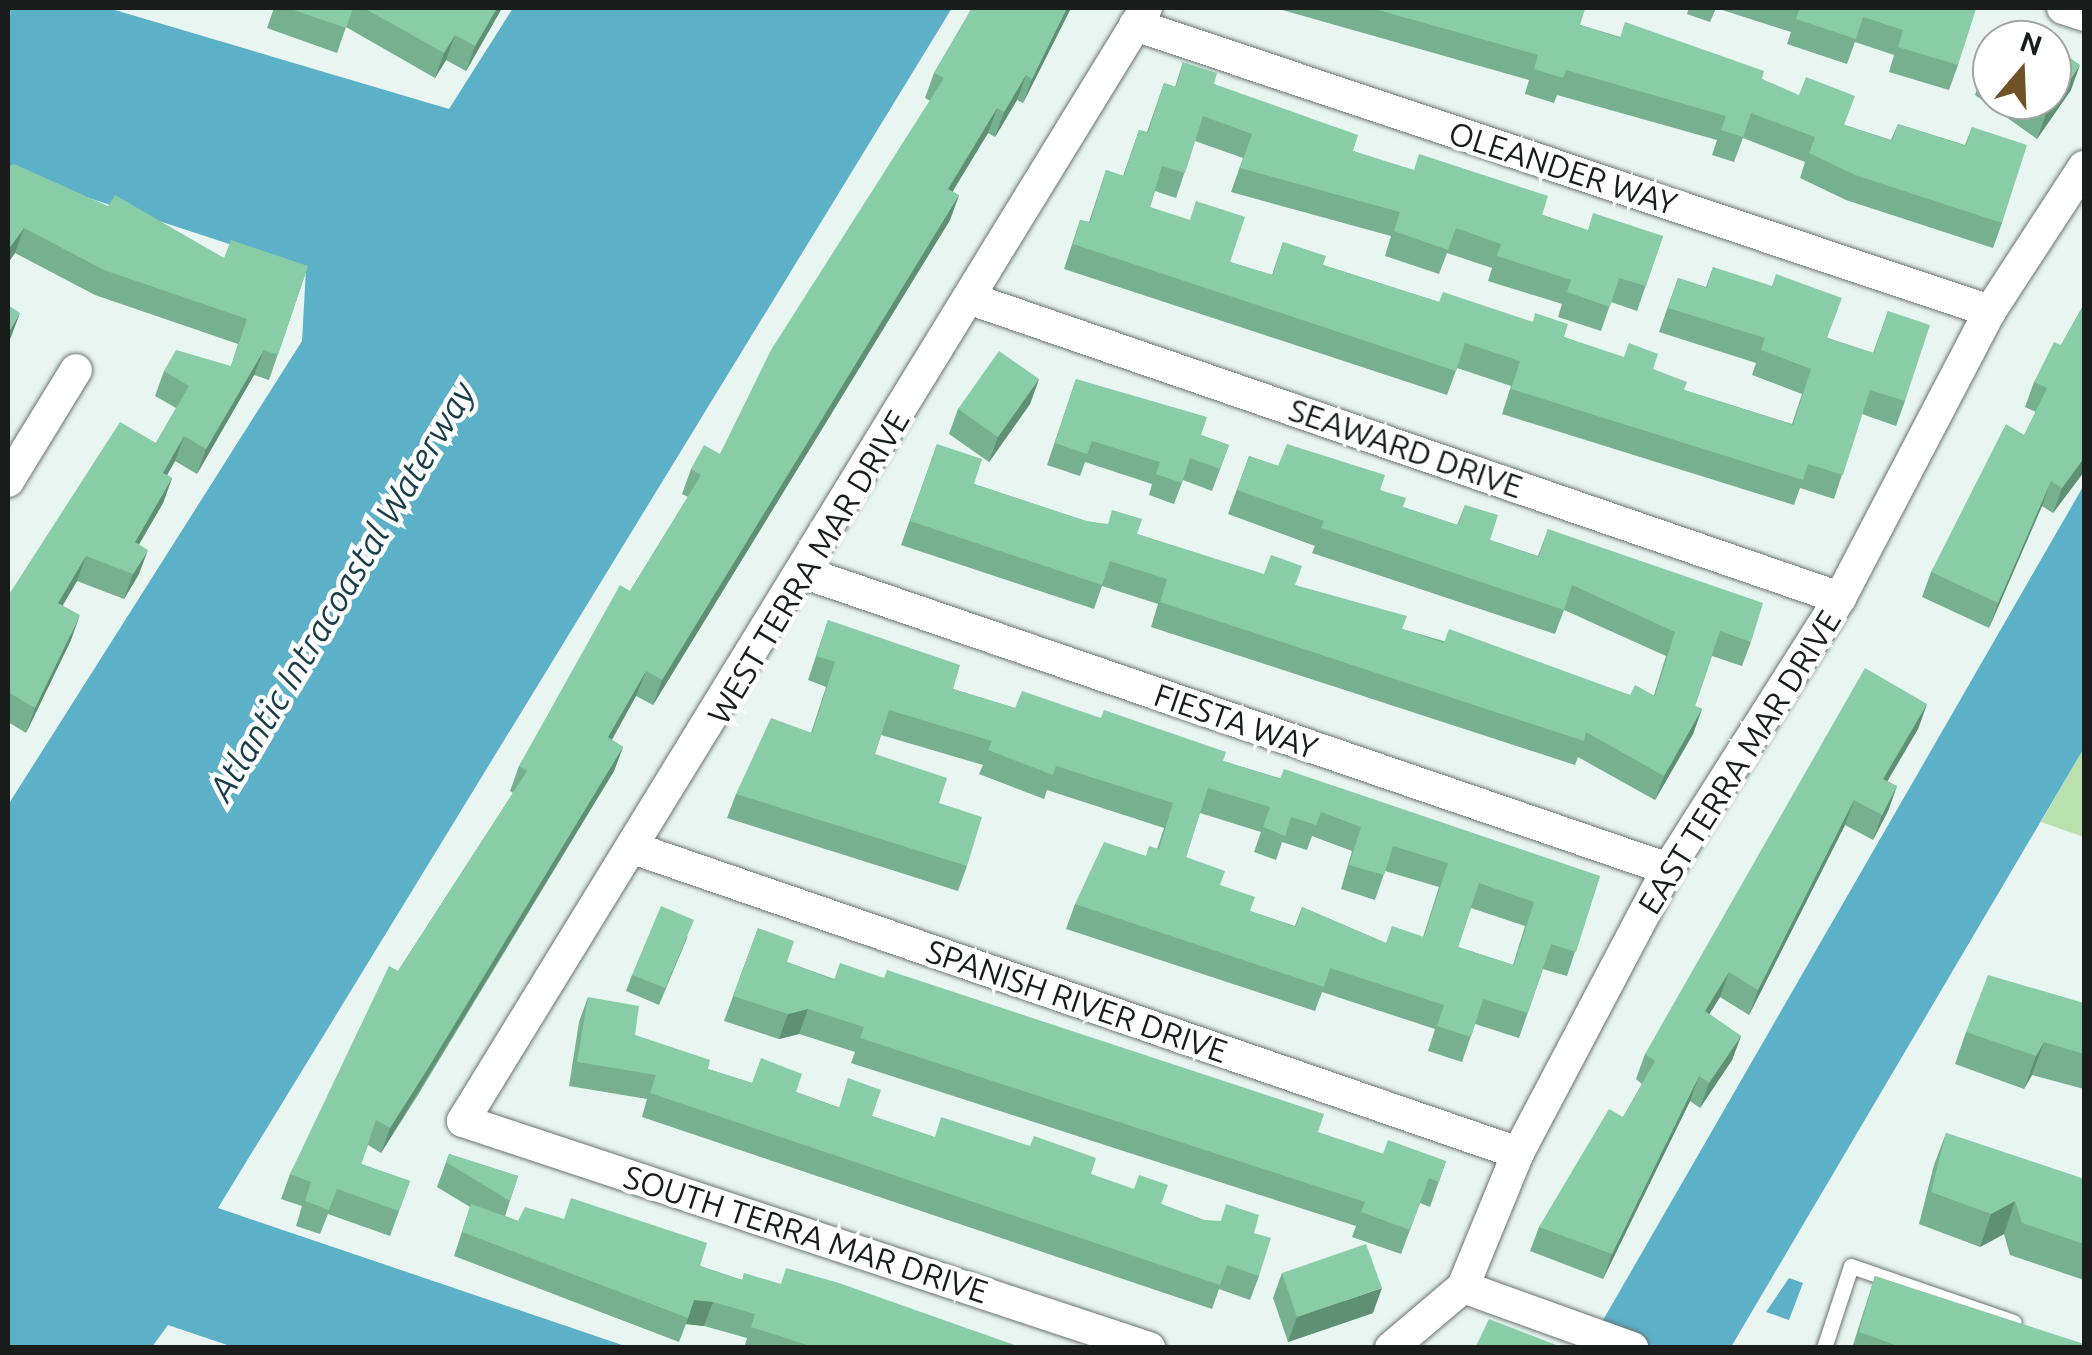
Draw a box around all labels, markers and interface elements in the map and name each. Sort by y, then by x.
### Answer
north arrow [1972,20,2072,120]
text: N [2016,25,2046,61]
street label: OLEANDER WAY [1444,113,1682,223]
water label: Atlantic Intracoastal Waterway [199,374,483,808]
street label: SEAWARD DRIVE [1284,390,1528,506]
street label: WEST TERRA MAR DRIVE [699,403,917,731]
street label: EAST TERRA MAR DRIVE [1630,603,1848,921]
street label: FIESTA WAY [1149,675,1323,767]
street label: SPANISH RIVER DRIVE [922,931,1232,1071]
street label: SOUTH TERRA MAR DRIVE [619,1157,993,1311]

